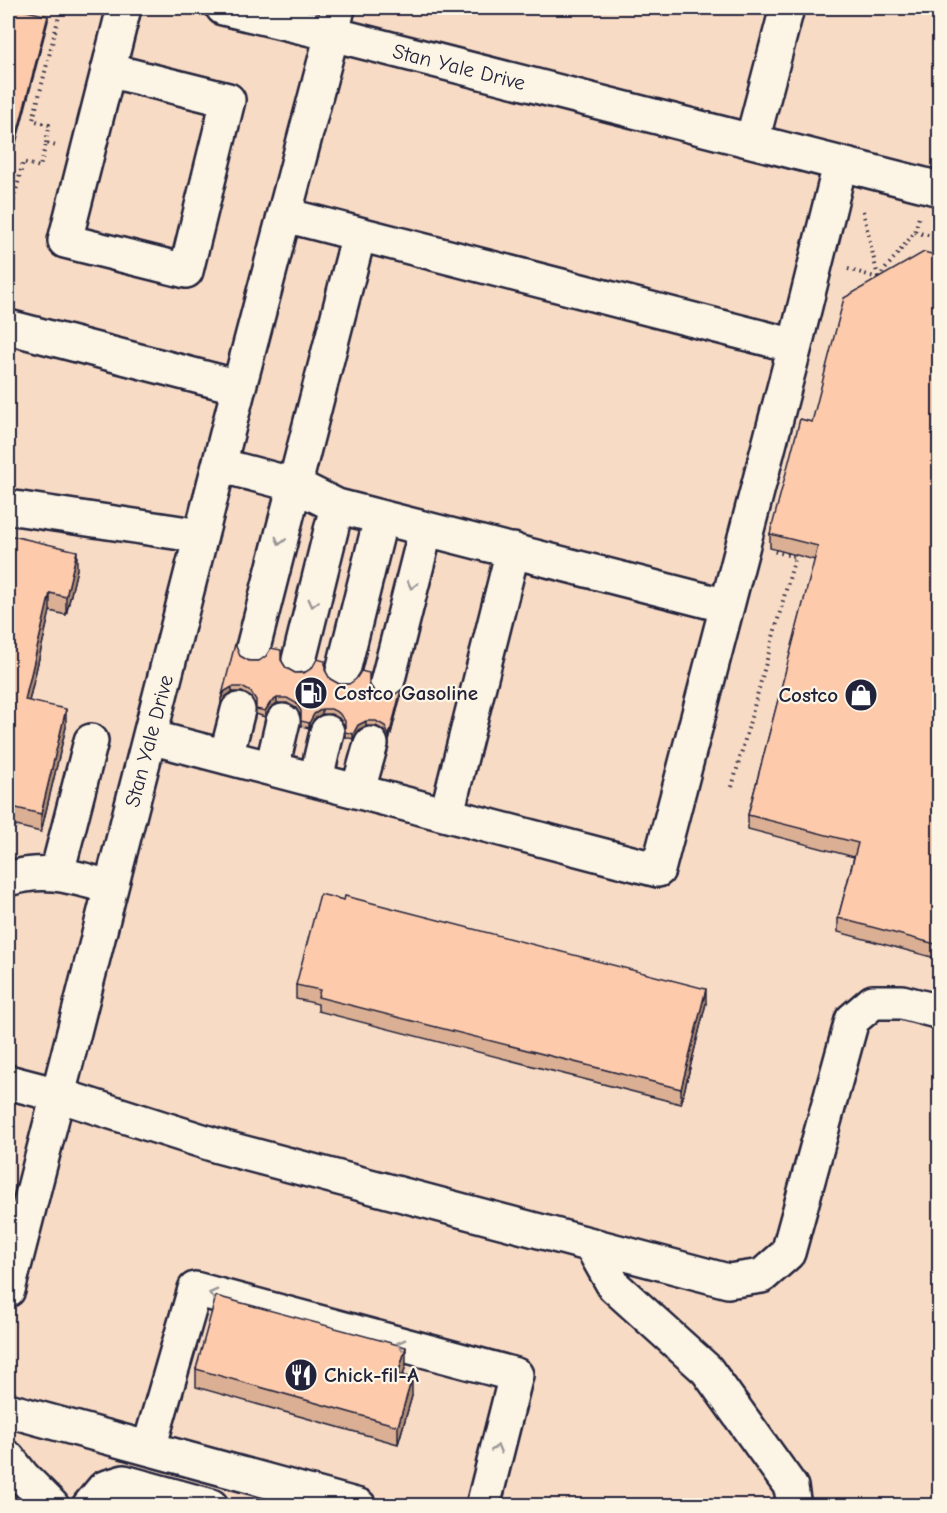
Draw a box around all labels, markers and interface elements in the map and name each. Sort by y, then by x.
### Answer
street label: Stan Yale Drive [390,39,528,95]
one-way arrow [275,536,288,546]
one-way arrow [406,580,419,590]
one-way arrow [307,598,320,608]
street label: Stan Yale Drive [120,672,178,810]
fuel station icon: Costco Gasoline [293,675,329,711]
shop icon: Costco [843,677,879,713]
place label: Costco Gasoline [334,681,478,705]
place label: Costco [778,683,838,707]
one-way arrow [208,1288,218,1301]
one-way arrow [397,1339,407,1352]
restaurant icon: Chick-fil-A [283,1357,319,1393]
place label: Chick-fil-A [324,1363,419,1387]
one-way arrow [490,1444,503,1454]

